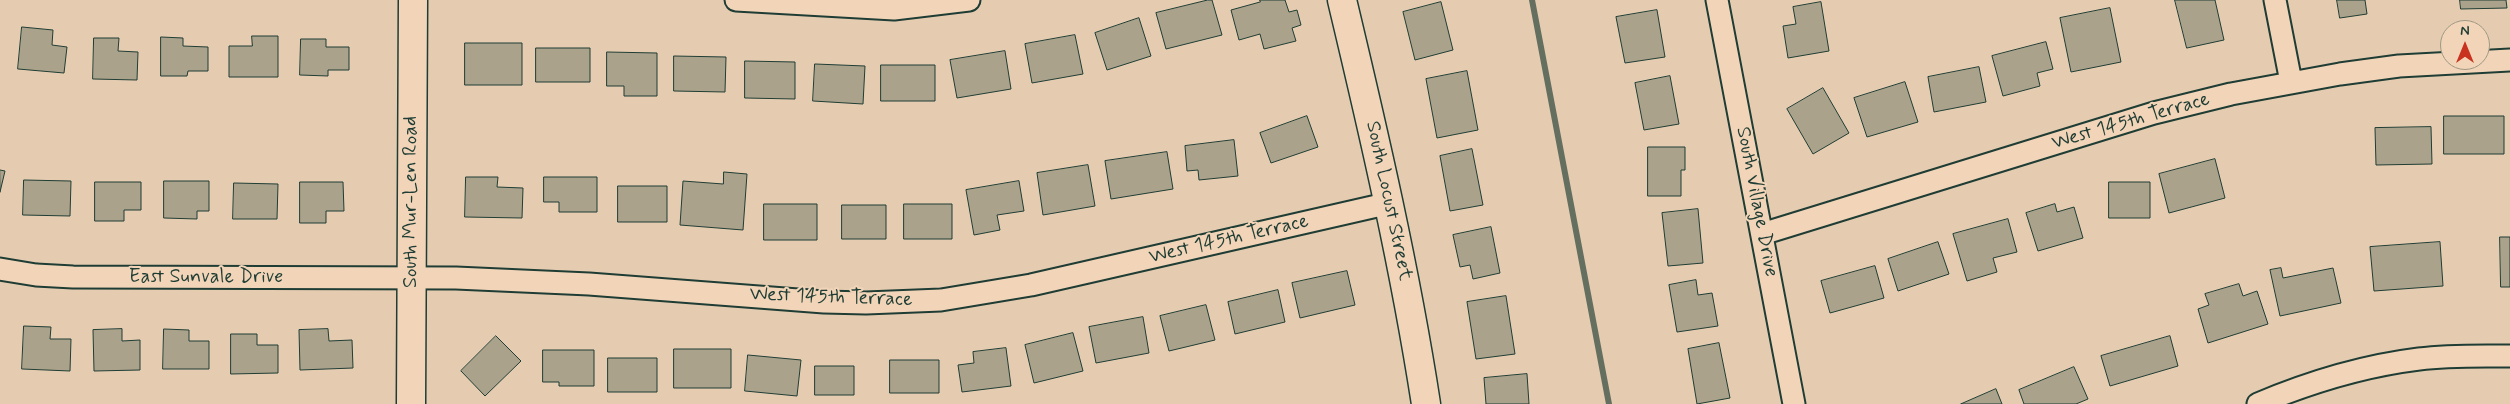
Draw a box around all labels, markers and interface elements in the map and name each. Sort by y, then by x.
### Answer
north arrow [2440,20,2490,70]
text: N [2460,22,2470,40]
street label: West 145th Terrace [2049,88,2213,156]
street label: South Mur-Len Road [400,116,424,288]
street label: South Locust Street [1359,119,1417,283]
street label: South Village Drive [1730,125,1782,279]
street label: West 145th Terrace [1147,210,1311,270]
street label: East Sunvale Drive [129,266,283,290]
street label: West 145th Terrace [749,283,913,313]

